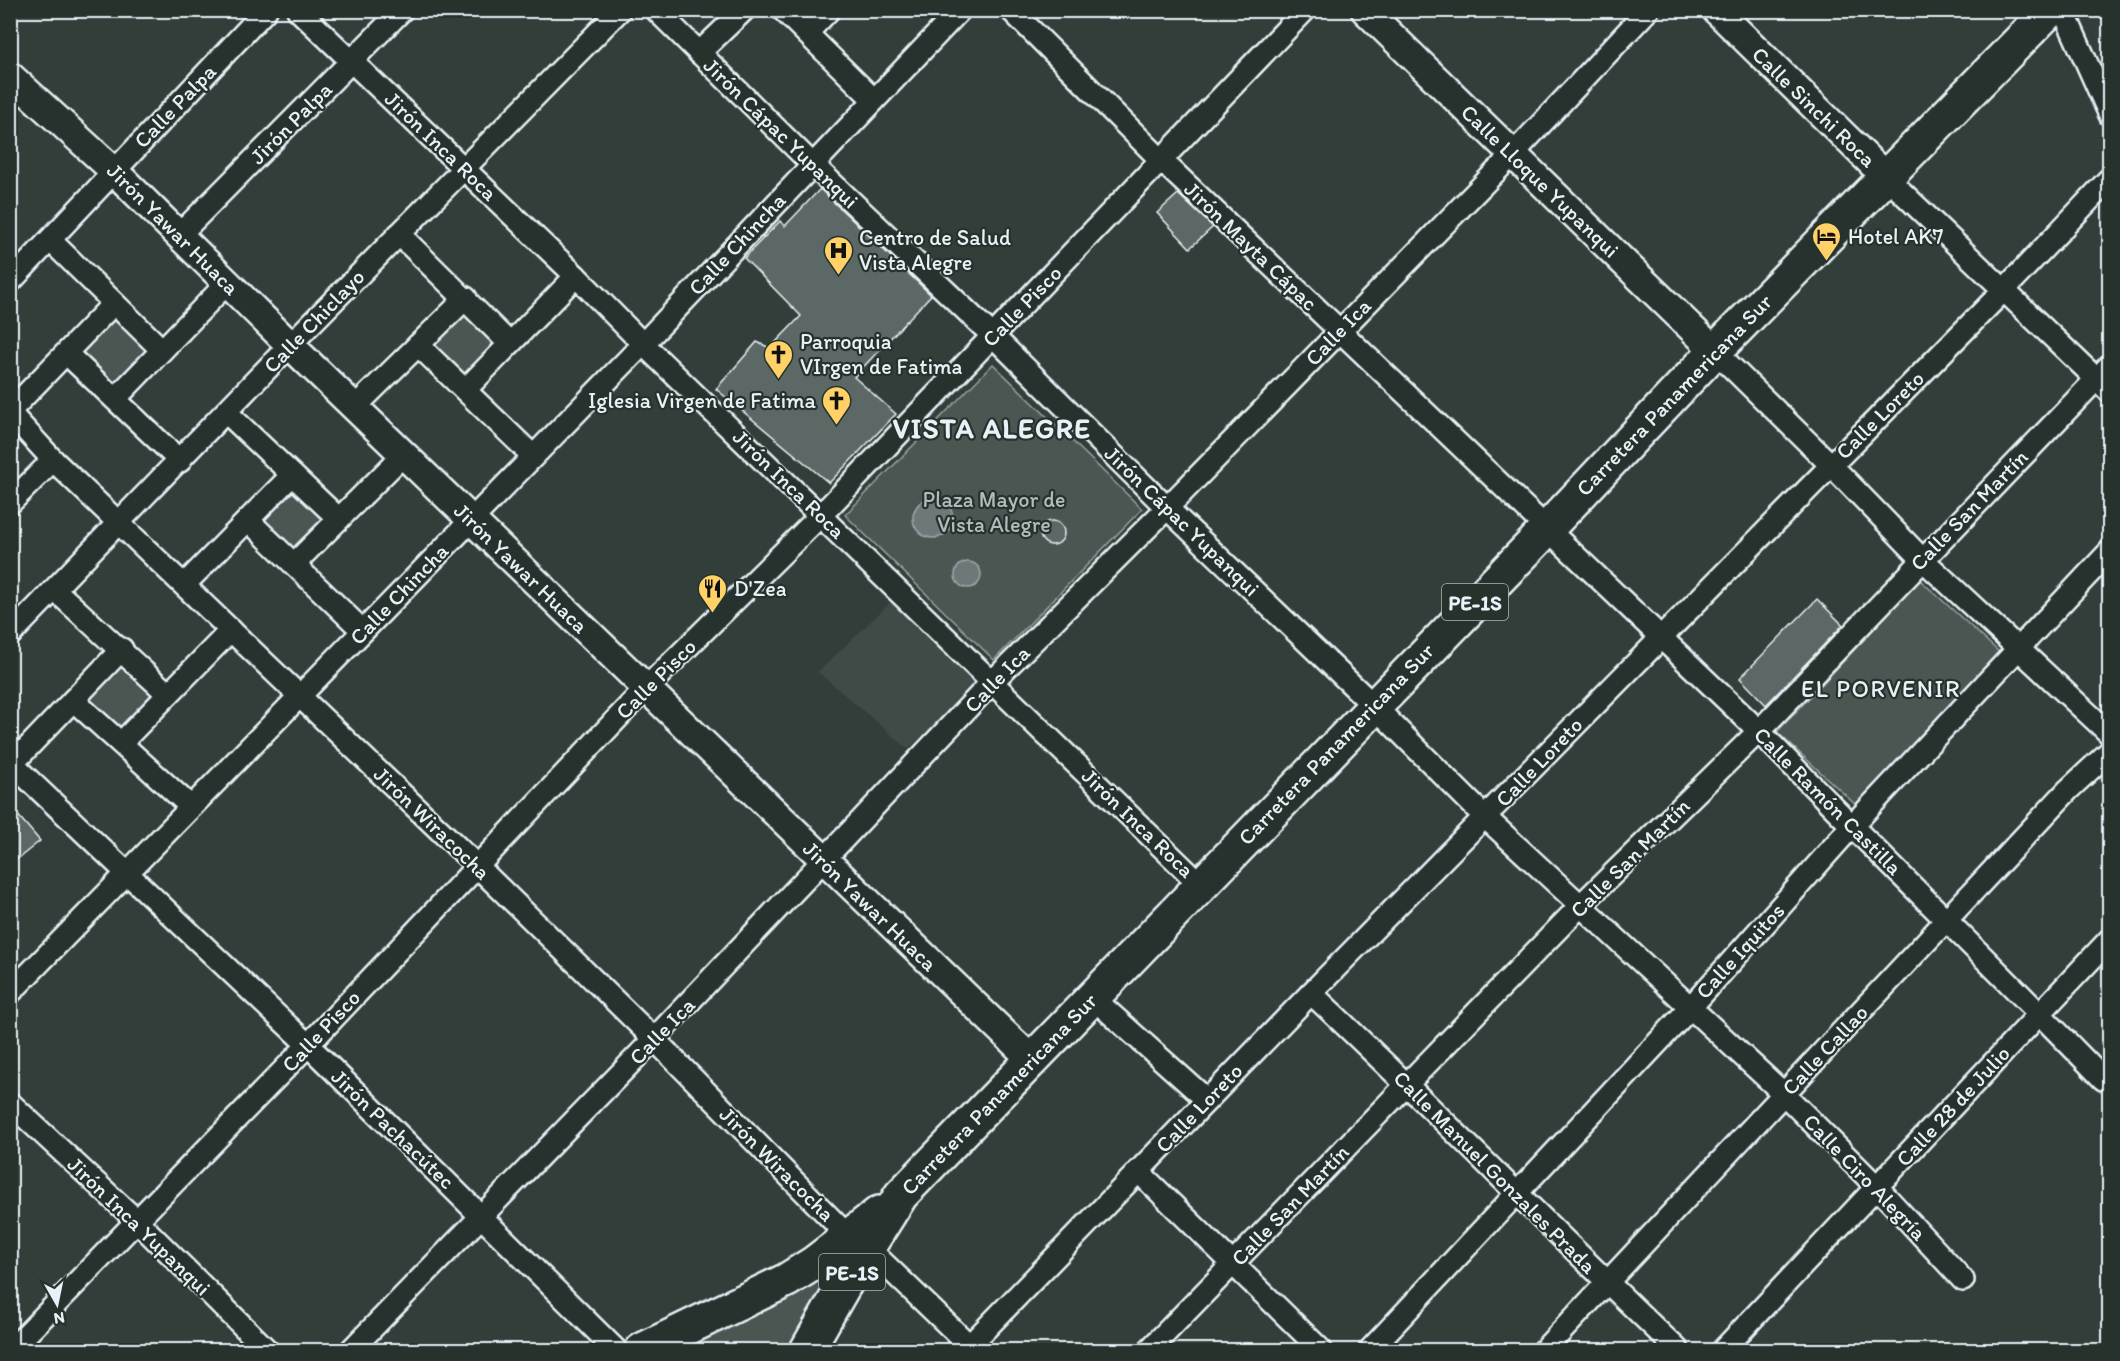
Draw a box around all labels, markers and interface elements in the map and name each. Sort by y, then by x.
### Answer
street label: Calle Sinchi Roca [1746,41,1882,173]
street label: Jirón Cápac Yupanqui [698,52,864,214]
street label: Calle Palpa [128,58,222,154]
street label: Jirón Palpa [244,76,338,170]
street label: Jirón Inca Roca [379,85,503,207]
street label: Calle Lloque Yupanqui [1455,99,1625,263]
street label: Jirón Yawar Huaca [101,157,245,301]
street label: Jirón Mayta Cápac [1179,176,1323,316]
street label: Calle Chincha [683,187,792,301]
hotel icon: Hotel AK7 [1811,220,1843,262]
place label: Hotel AK7 [1848,223,1943,250]
place label: Centro de Salud Vista Alegre [859,224,1011,276]
hospital icon: Centro de Salud Vista Alegre [822,234,854,276]
street label: Calle Pisco [976,260,1068,352]
street label: Calle Chiclayo [258,263,370,379]
street label: Carretera Panamericana Sur [1570,288,1778,502]
street label: Calle Ica [1299,292,1377,371]
place label: Parroquia VIrgen de Fatima [800,328,963,380]
church icon: Parroquia VIrgen de Fatima [763,338,795,380]
street label: Calle Loreto [1830,365,1930,465]
church icon: Iglesia Virgen de Fatima [821,384,853,426]
place label: Iglesia Virgen de Fatima [588,387,817,414]
district label: VISTA ALEGRE [893,411,1091,445]
street label: Jirón Inca Roca [727,423,851,545]
street label: Jirón Cápac Yupanqui [1099,440,1265,602]
street label: Calle San Martín [1904,443,2034,576]
park label: Plaza Mayor de Vista Alegre [923,486,1065,538]
street label: Jirón Yawar Huaca [448,497,594,639]
street label: Calle Chincha [344,537,454,650]
restaurant icon: D'Zea [697,572,729,614]
place label: D'Zea [734,575,787,602]
road number: PE-1S [1442,584,1508,620]
street label: Calle Pisco [610,633,702,725]
street label: Carretera Panamericana Sur [1232,637,1440,851]
street label: Calle Ica [958,639,1036,718]
district label: EL PORVENIR [1801,674,1961,703]
street label: Calle Loreto [1490,711,1588,813]
street label: Calle Ramón Castilla [1748,721,1908,881]
street label: Jirón Wiracocha [368,761,496,886]
street label: Jirón Inca Roca [1076,762,1200,884]
street label: Calle San Martín [1564,792,1696,924]
street label: Jirón Yawar Huaca [797,835,943,977]
street label: Calle Iquitos [1690,897,1790,1005]
street label: Calle Pisco [276,984,366,1078]
street label: Carretera Panamericana Sur [895,987,1103,1201]
street label: Calle Ica [623,991,701,1070]
street label: Calle Callao [1776,999,1874,1101]
street label: Calle 28 de Julio [1890,1040,2016,1172]
street label: Calle Loreto [1150,1057,1248,1159]
street label: Jirón Pachacútec [326,1063,460,1195]
street label: Calle Manuel Gonzales Prada [1388,1065,1603,1280]
street label: Jirón Wiracocha [714,1101,840,1227]
street label: Calle Ciro Alegría [1798,1108,1933,1246]
street label: Calle San Martín [1225,1138,1355,1271]
street label: Jirón Inca Yupanqui [62,1151,216,1301]
road number: PE-1S [819,1254,885,1290]
north arrow [27,1274,87,1334]
text: N [52,1308,66,1329]

